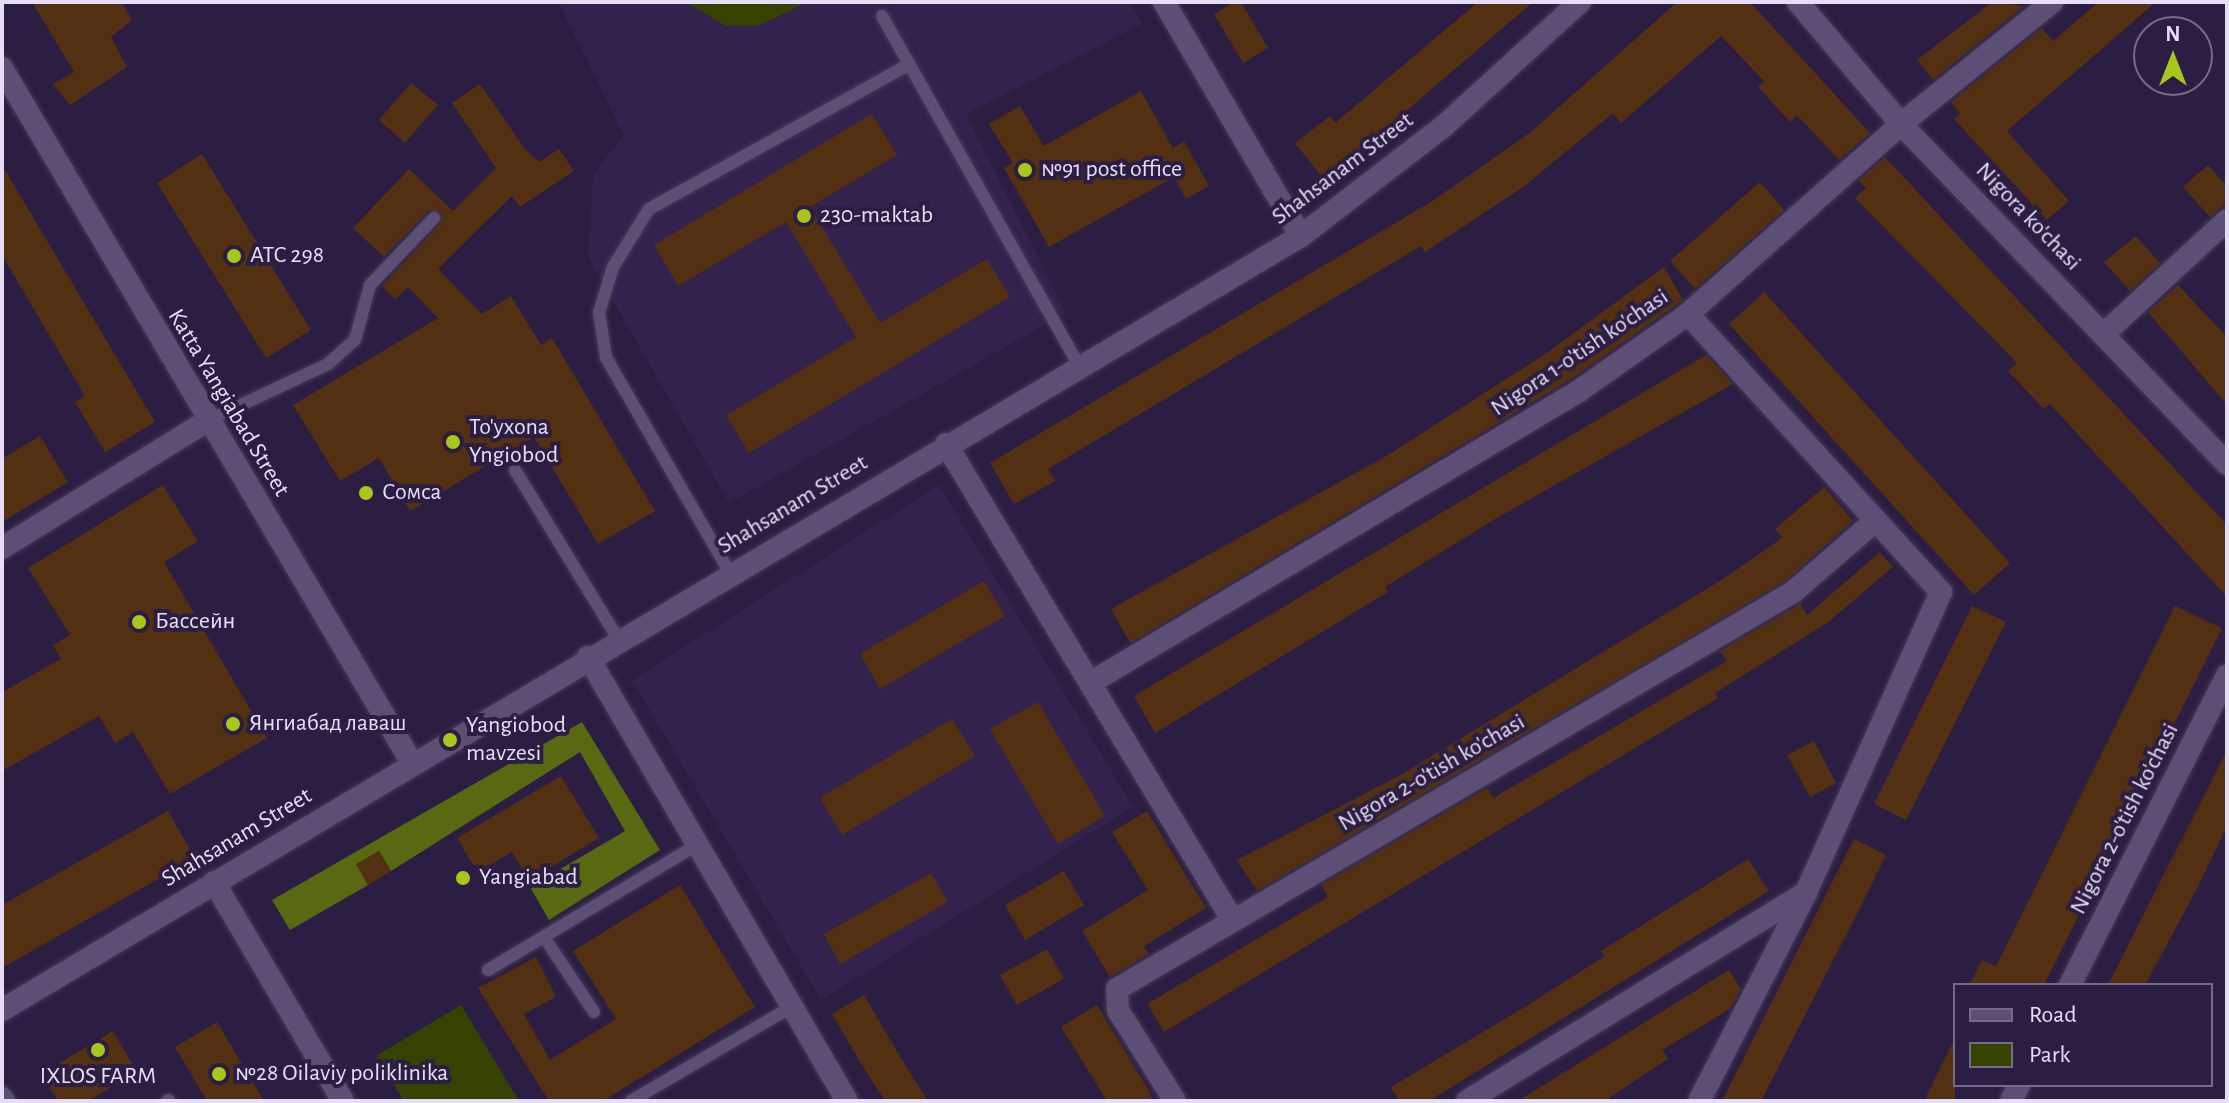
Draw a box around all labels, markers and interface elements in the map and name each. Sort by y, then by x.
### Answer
north arrow [2133,16,2213,96]
text: N [2165,23,2181,45]
street label: Shahsanam Street [1267,106,1419,232]
place label: №91 post office [1041,156,1182,184]
street label: Nigora ko'chasi [1969,157,2087,277]
marker: №91 post office [1016,161,1034,179]
place label: 230-maktab [820,202,933,230]
marker: 230-maktab [795,207,813,225]
place label: АТС 298 [250,242,324,270]
marker: АТС 298 [225,247,243,265]
street label: Nigora 1-o'tish ko'chasi [1486,283,1674,423]
street label: Katta Yangiabad Street [161,304,295,502]
place label: To'yxona Yngiobod [469,414,558,470]
marker: To'yxona Yngiobod [444,433,462,451]
street label: Shahsanam Street [713,449,873,561]
place label: Сомса [382,479,442,507]
marker: Сомса [357,484,375,502]
place label: Бассейн [155,608,235,636]
marker: Бассейн [130,613,148,631]
street label: Nigora 2-o'tish ko'chasi [1334,708,1530,838]
place label: Янгиабад лаваш [249,710,407,738]
place label: Yangiobod mavzesi [466,712,566,768]
marker: Янгиабад лаваш [224,715,242,733]
street label: Nigora 2-o'tish ko'chasi [2064,719,2186,919]
marker: Yangiobod mavzesi [441,731,459,749]
street label: Shahsanam Street [157,782,317,894]
place label: Yangiabad [479,864,578,892]
marker: Yangiabad [454,869,472,887]
legend [1953,983,2213,1087]
text: Road [2029,1003,2077,1027]
marker: IXLOS FARM [89,1041,107,1059]
text: Park [2029,1043,2070,1067]
place label: №28 Oilaviy poliklinika [235,1060,448,1088]
place label: IXLOS FARM [40,1063,156,1091]
marker: №28 Oilaviy poliklinika [210,1065,228,1083]

